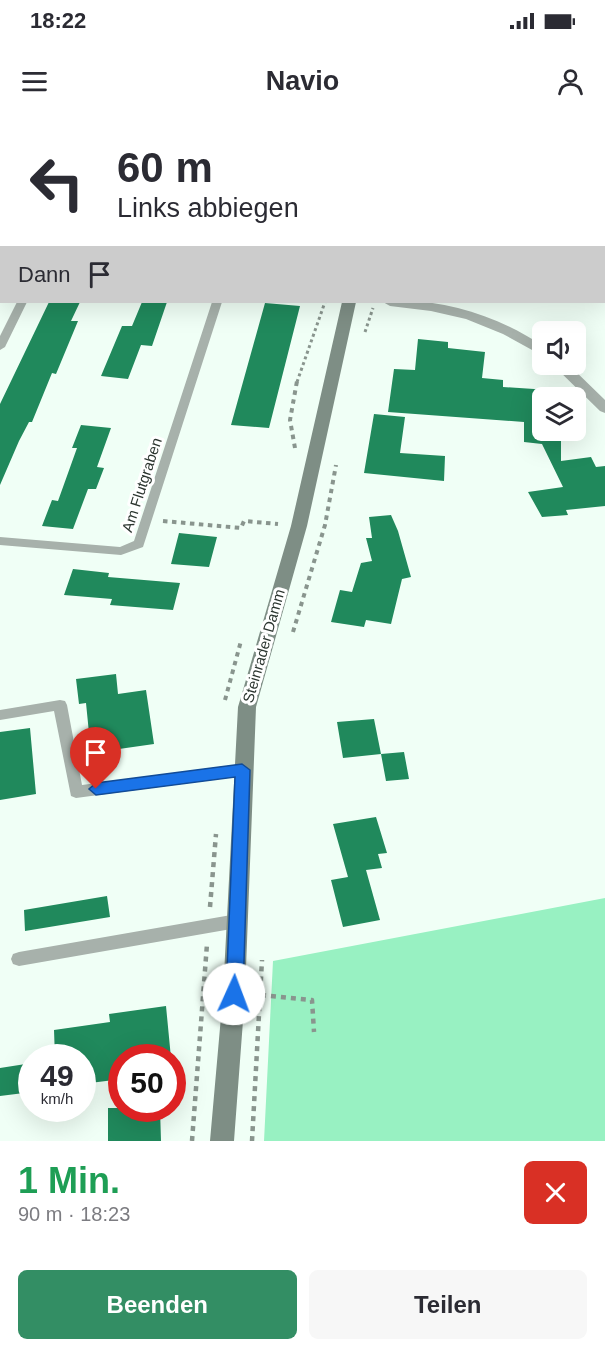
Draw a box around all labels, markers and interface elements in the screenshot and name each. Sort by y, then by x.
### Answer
text: 18:22 [30,8,86,33]
icon: menu [18,65,51,98]
icon: person [554,65,587,98]
text: Navio [266,66,339,96]
icon: left [18,144,96,222]
text: 60 m [117,144,213,191]
text: Links abbiegen [117,193,299,223]
icon: arrive [83,258,116,291]
text: Dann [18,262,71,287]
map controls [532,321,586,441]
button: sound [532,321,586,375]
button: layers [532,387,586,441]
street label: Am Flutgraben [118,435,165,534]
street label: Steinrader Damm [239,587,288,705]
pin [70,727,121,789]
icon: arrive [79,736,112,769]
position arrow [202,962,266,1026]
speed limit sign: 50 [108,1044,186,1122]
text: 49 [40,1059,74,1092]
text: km/h [41,1090,73,1107]
text: 1 Min. [18,1160,120,1201]
button: close [524,1161,587,1224]
text: 90 m · 18:23 [18,1203,130,1225]
button: Beenden [18,1270,297,1339]
button: Teilen [309,1270,587,1339]

